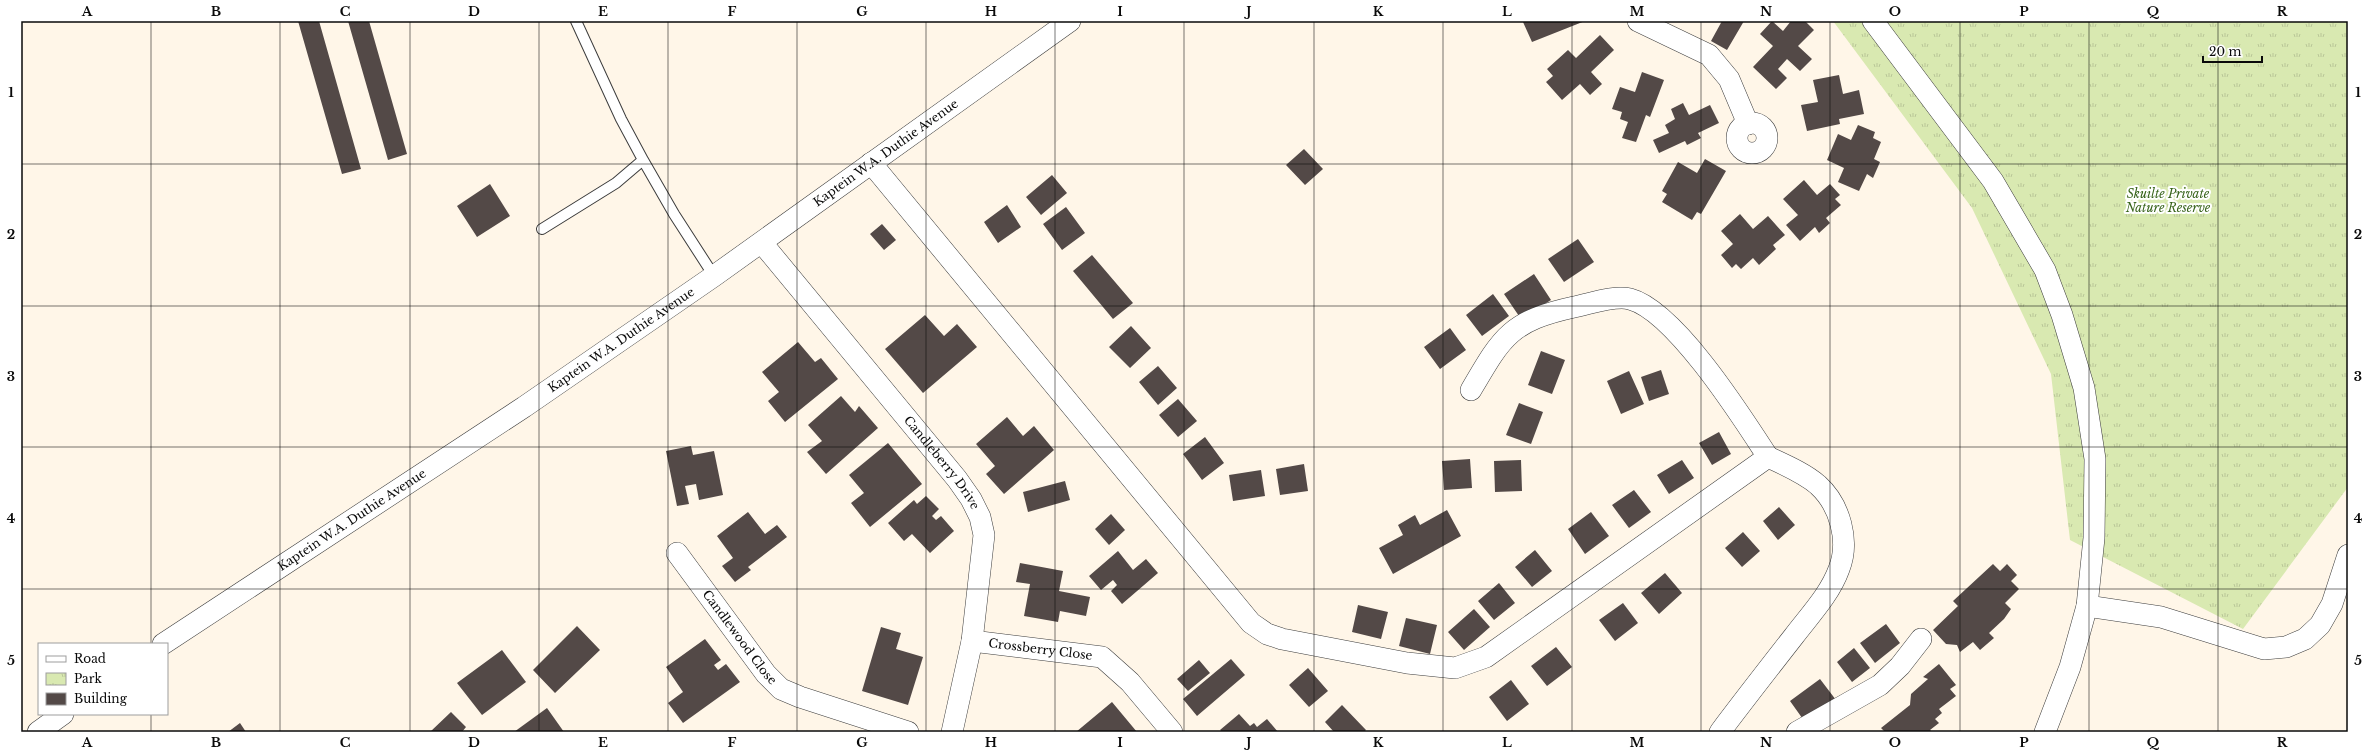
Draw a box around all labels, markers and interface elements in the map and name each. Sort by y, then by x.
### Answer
text: A [81,3,93,20]
text: B [211,3,221,20]
text: C [340,3,351,20]
text: D [468,3,480,20]
text: E [598,3,608,20]
text: F [728,3,737,20]
text: G [856,3,868,20]
text: H [985,3,997,20]
text: I [1117,3,1123,20]
text: J [1243,3,1252,20]
text: K [1373,3,1384,20]
text: L [1502,3,1512,20]
text: M [1630,3,1645,20]
text: N [1760,3,1772,20]
text: O [1889,3,1901,20]
text: P [2019,3,2029,20]
text: Q [2147,3,2160,20]
text: R [2277,3,2289,20]
scale bar [2203,38,2262,64]
text: 20 m [2209,44,2241,59]
text: 1 [8,84,14,101]
text: 1 [2355,84,2361,101]
street label: Kaptein W.A. Duthie Avenue [810,96,961,209]
park label: Skuilte Private Nature Reserve [2125,186,2211,215]
text: 2 [7,226,15,243]
text: 2 [2354,226,2362,243]
street label: Kaptein W.A. Duthie Avenue [545,284,697,395]
text: 3 [7,368,15,385]
text: 3 [2354,368,2362,385]
street label: Candleberry Drive [901,413,983,512]
street label: Kaptein W.A. Duthie Avenue [275,465,429,574]
text: 4 [7,510,16,527]
text: 4 [2354,510,2363,527]
street label: Candlewood Close [700,587,780,687]
street label: Crossberry Close [988,635,1094,663]
legend [38,643,168,715]
text: Road [74,651,106,666]
text: 5 [7,652,15,669]
text: 5 [2354,652,2362,669]
text: Park [74,671,102,686]
text: Building [74,691,128,706]
text: A [81,734,93,751]
text: B [211,734,221,751]
text: C [340,734,351,751]
text: D [468,734,480,751]
text: E [598,734,608,751]
text: F [728,734,737,751]
text: G [856,734,868,751]
text: H [985,734,997,751]
text: I [1117,734,1123,751]
text: J [1243,734,1252,751]
text: K [1373,734,1384,751]
text: L [1502,734,1512,751]
text: M [1630,734,1645,751]
text: N [1760,734,1772,751]
text: O [1889,734,1901,751]
text: P [2019,734,2029,751]
text: Q [2147,734,2160,751]
text: R [2277,734,2289,751]

